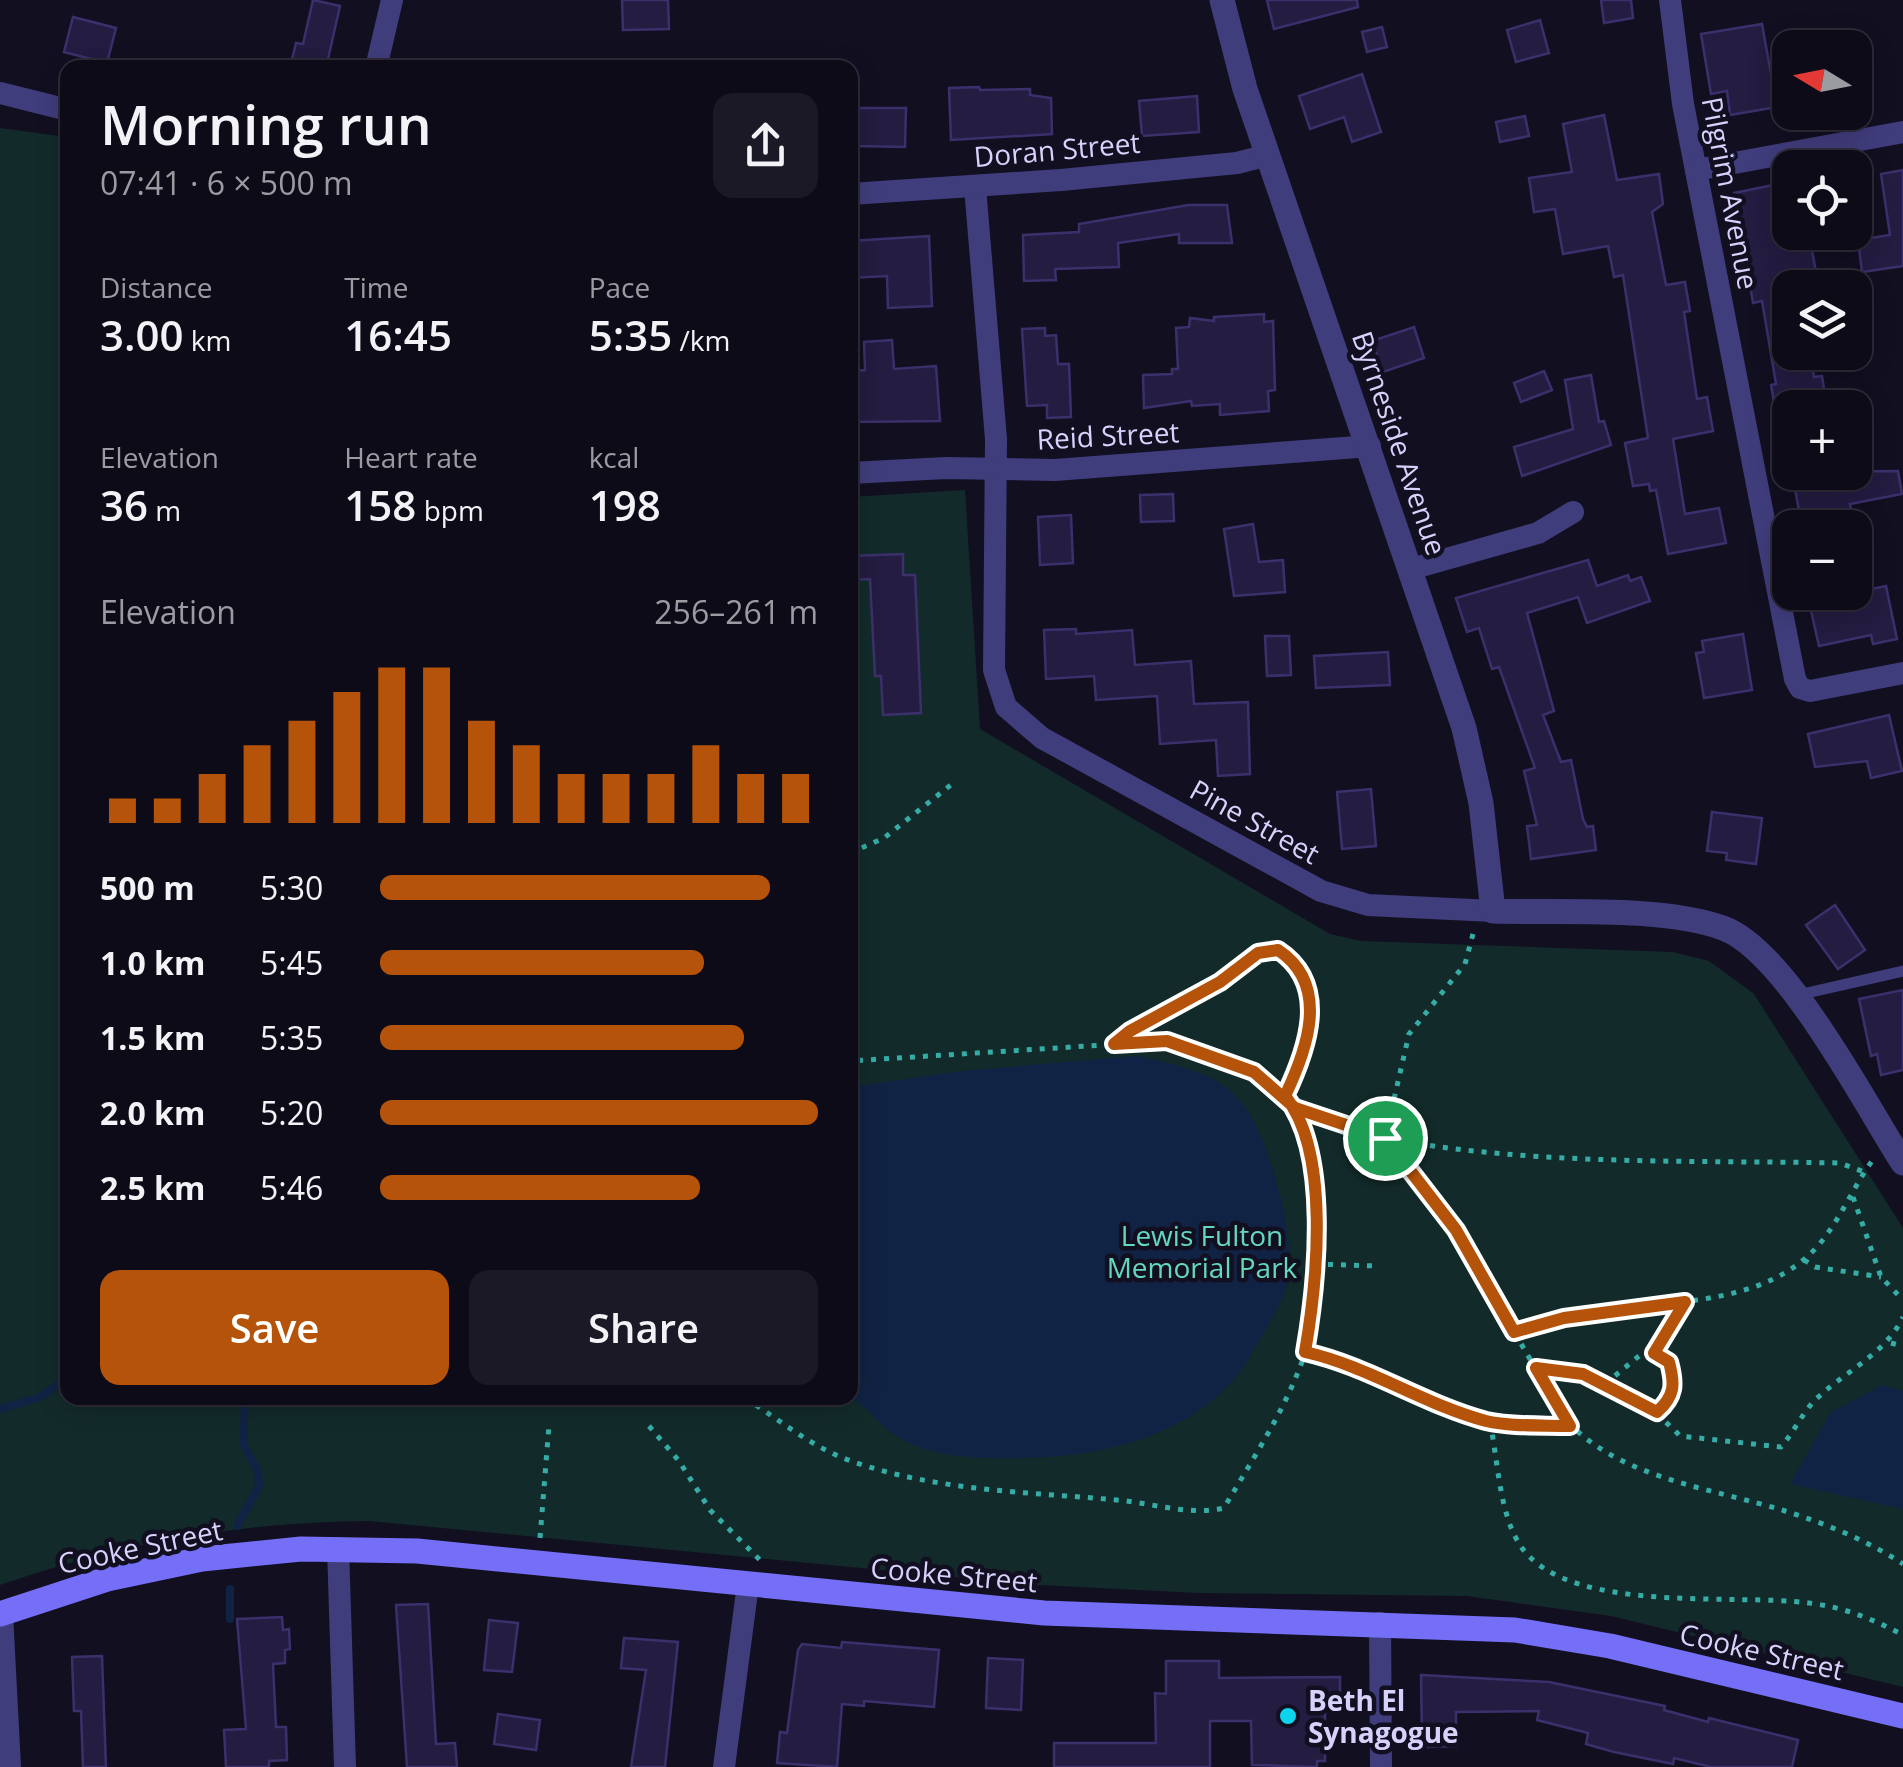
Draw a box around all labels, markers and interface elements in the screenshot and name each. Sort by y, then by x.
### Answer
north arrow [1772,30,1872,130]
map controls [1772,30,1872,610]
text: Morning run [100,86,432,161]
button: share [713,93,818,198]
street label: Pilgrim Avenue [1694,93,1768,293]
street label: Doran Street [972,123,1142,175]
button: locate [1772,150,1872,250]
text: 07:41 · 6 × 500 m [100,161,353,204]
text: Distance [100,268,213,306]
text: Time [344,268,408,306]
text: Pace [589,268,650,306]
button: layers [1772,270,1872,370]
text: 3.00 [100,306,184,363]
text: 16:45 [344,306,452,363]
text: 5:35 [589,306,672,363]
text: km [184,321,231,359]
text: /km [672,321,730,359]
street label: Byrneside Avenue [1344,326,1456,560]
button: + [1772,390,1872,490]
street label: Reid Street [1036,412,1180,458]
text: Elevation [100,438,219,476]
text: Heart rate [344,438,478,476]
text: kcal [589,438,639,476]
text: 36 [100,476,148,533]
text: 158 [344,476,416,533]
text: 198 [589,476,661,533]
text: m [148,491,181,529]
text: bpm [416,491,484,529]
button: − [1772,510,1872,610]
text: Elevation [100,590,236,633]
text: 256–261 m [654,590,818,633]
street label: Pine Street [1184,770,1326,872]
text: 500 m [100,866,195,909]
text: 5:30 [260,866,323,909]
text: 1.0 km [100,941,205,984]
text: 5:45 [260,941,323,984]
text: 1.5 km [100,1016,205,1059]
text: 5:35 [260,1016,323,1059]
text: 2.0 km [100,1091,205,1134]
text: 5:20 [260,1091,323,1134]
pin [1343,1096,1428,1181]
icon: arrive [1358,1111,1413,1166]
text: 2.5 km [100,1166,205,1209]
text: 5:46 [260,1166,323,1209]
park label: Lewis Fulton Memorial Park [1107,1216,1298,1286]
button: Save [100,1270,449,1385]
button: Share [469,1270,818,1385]
street label: Cooke Street [54,1510,226,1582]
street label: Cooke Street [869,1548,1039,1600]
street label: Cooke Street [1676,1614,1848,1688]
place label: Beth El Synagogue [1308,1681,1459,1751]
marker: Beth El Synagogue [1277,1705,1299,1727]

